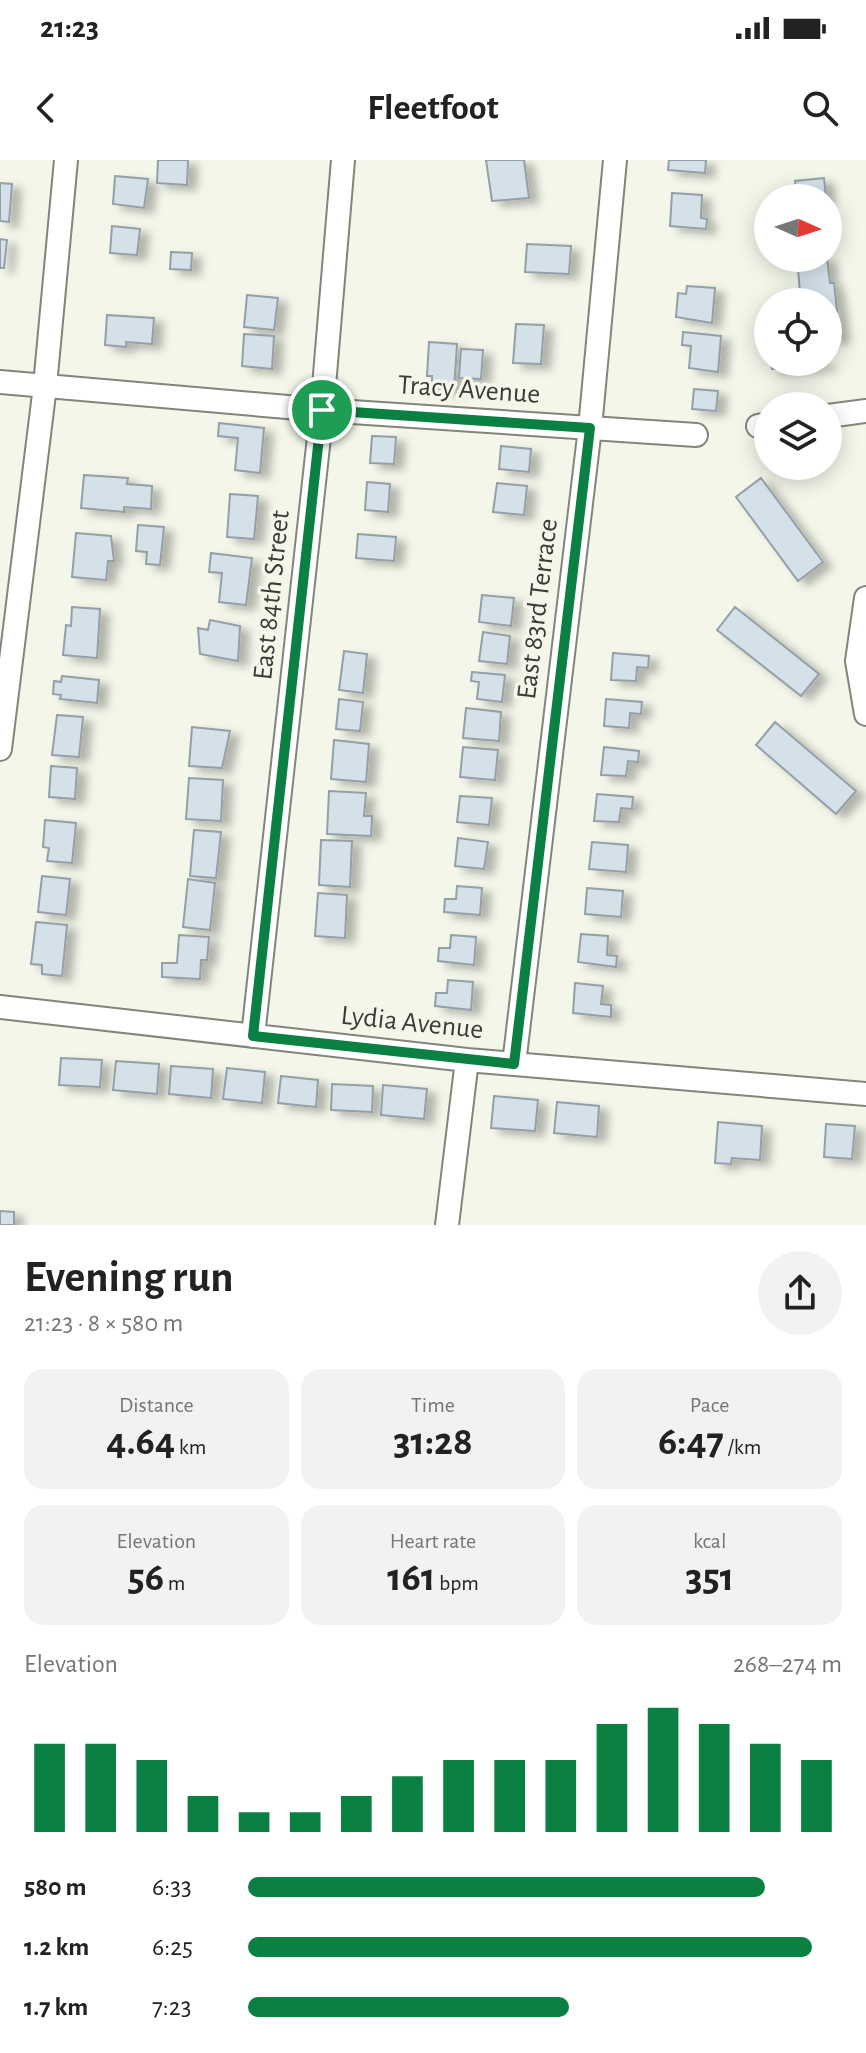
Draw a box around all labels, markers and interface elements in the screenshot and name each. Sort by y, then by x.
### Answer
text: 21:23 [40,13,99,43]
icon: back [24,86,68,130]
icon: search [798,86,842,130]
text: Fleetfoot [367,90,499,126]
north arrow [754,184,842,272]
map controls [754,184,842,480]
button: locate [754,288,842,376]
street label: Tracy Avenue [397,371,541,409]
pin [288,376,356,444]
icon: arrive [300,388,344,432]
button: layers [754,392,842,480]
street label: East 84th Street [249,509,295,681]
street label: East 83rd Terrace [513,517,563,701]
street label: Lydia Avenue [339,1002,485,1044]
button: share [758,1251,842,1335]
text: Evening run [24,1256,233,1300]
text: 21:23 · 8 × 580 m [24,1310,183,1336]
text: Distance [119,1394,194,1416]
text: Time [411,1394,455,1416]
text: Pace [690,1394,729,1416]
text: 4.64 [106,1422,175,1462]
text: 31:28 [393,1422,473,1462]
text: 6:47 [658,1422,724,1462]
text: km [175,1436,206,1458]
text: /km [724,1436,761,1458]
text: Elevation [117,1530,196,1552]
text: Heart rate [390,1530,476,1552]
text: kcal [693,1530,726,1552]
text: 56 [127,1558,164,1598]
text: 161 [387,1558,435,1598]
text: 351 [685,1558,734,1598]
text: m [164,1572,185,1594]
text: bpm [435,1572,479,1594]
text: Elevation [24,1651,118,1677]
text: 268–274 m [733,1651,842,1677]
text: 580 m [24,1874,87,1900]
text: 6:33 [152,1874,192,1900]
text: 1.2 km [24,1934,89,1960]
text: 6:25 [152,1934,193,1960]
text: 1.7 km [24,1994,88,2020]
text: 7:23 [152,1994,191,2020]

